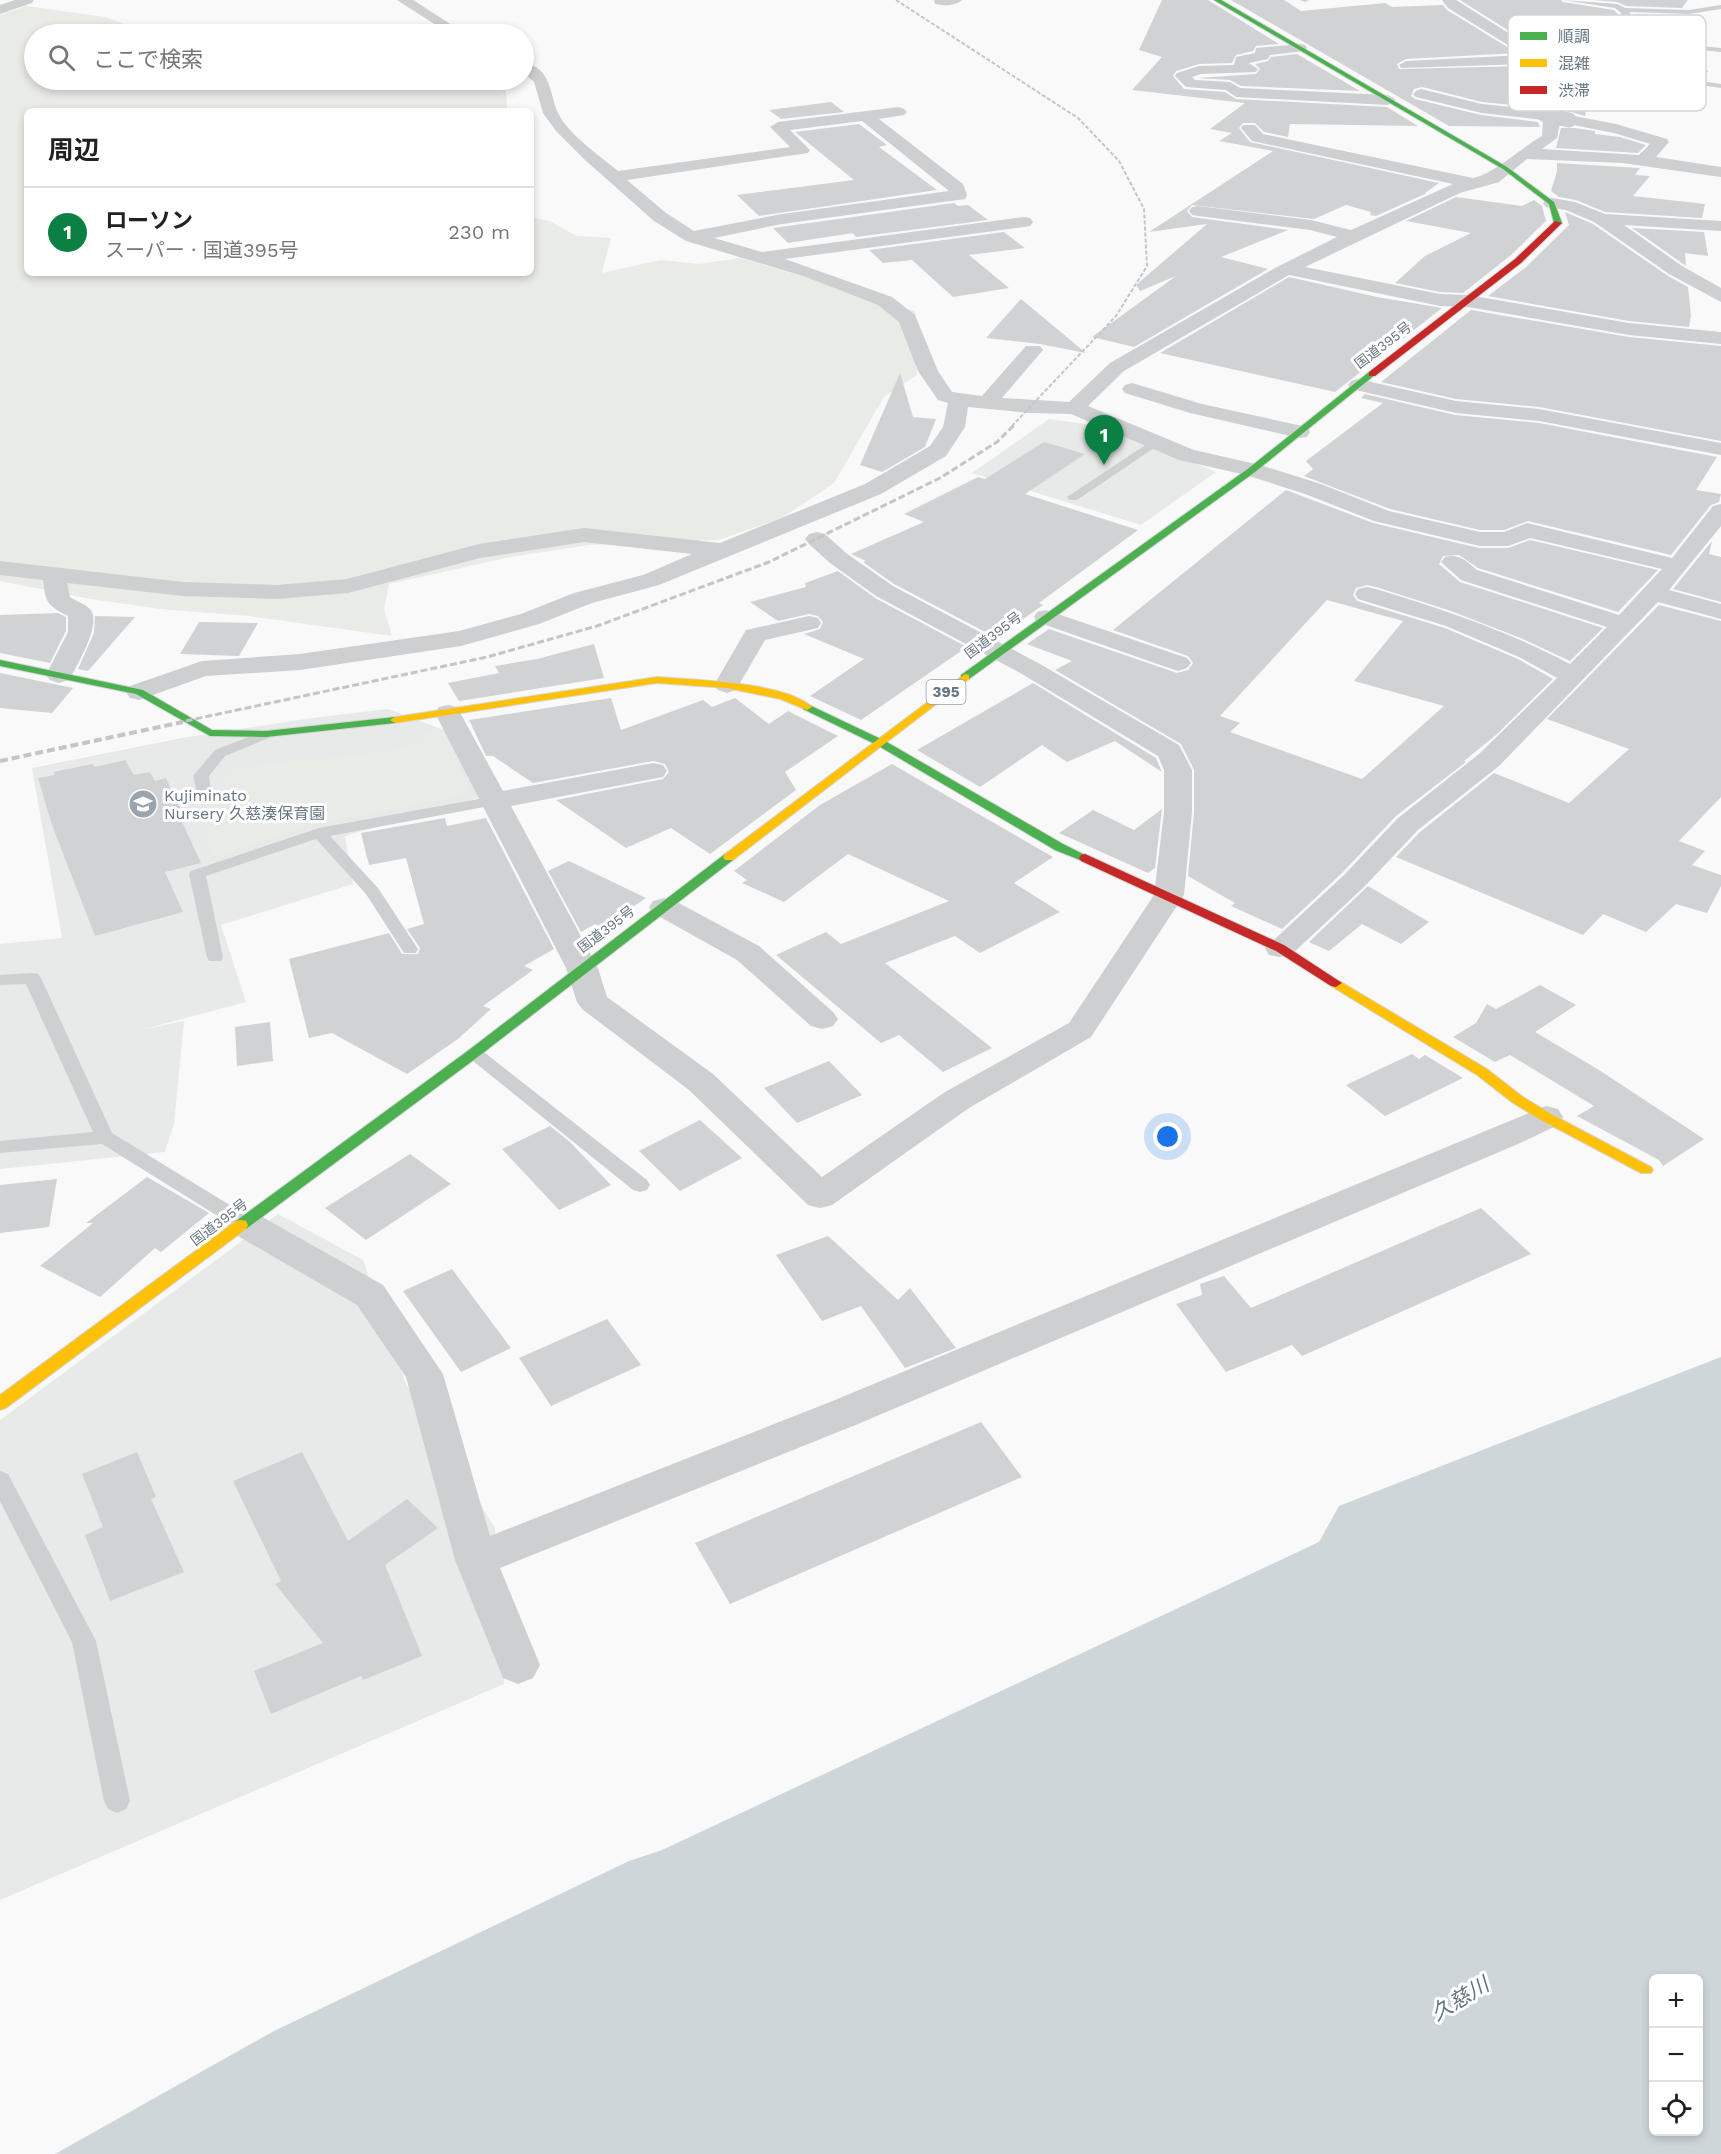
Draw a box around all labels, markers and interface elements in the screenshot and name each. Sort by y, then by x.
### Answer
legend [1508,15,1706,111]
search box [24,24,534,90]
text: 順調 [1558,27,1590,46]
icon: search [45,41,78,74]
text: ここで検索 [93,47,203,72]
text: 混雑 [1558,54,1590,73]
text: 渋滞 [1558,81,1590,100]
text: 周辺 [48,135,100,165]
text: ローソン [105,208,193,233]
text: 1 [63,220,72,244]
text: 230 m [448,220,510,244]
text: スーパー · 国道395号 [105,238,299,262]
street label: 国道395号 [1351,318,1415,372]
pin: 1 [1084,416,1124,465]
street label: 国道395号 [961,608,1025,662]
road number: 395 [926,680,966,704]
place label: Kujiminato Nursery 久慈湊保育園 [164,786,325,823]
school or university icon: Kujiminato Nursery 久慈湊保育園 [127,788,159,820]
street label: 国道395号 [574,902,638,956]
your location [1153,1122,1182,1151]
street label: 国道395号 [187,1195,251,1249]
water label: 久慈川 [1426,1971,1495,2026]
map controls [1649,1974,1703,2136]
button: + [1649,1974,1703,2028]
button: − [1649,2028,1703,2082]
button: locate [1649,2082,1703,2136]

